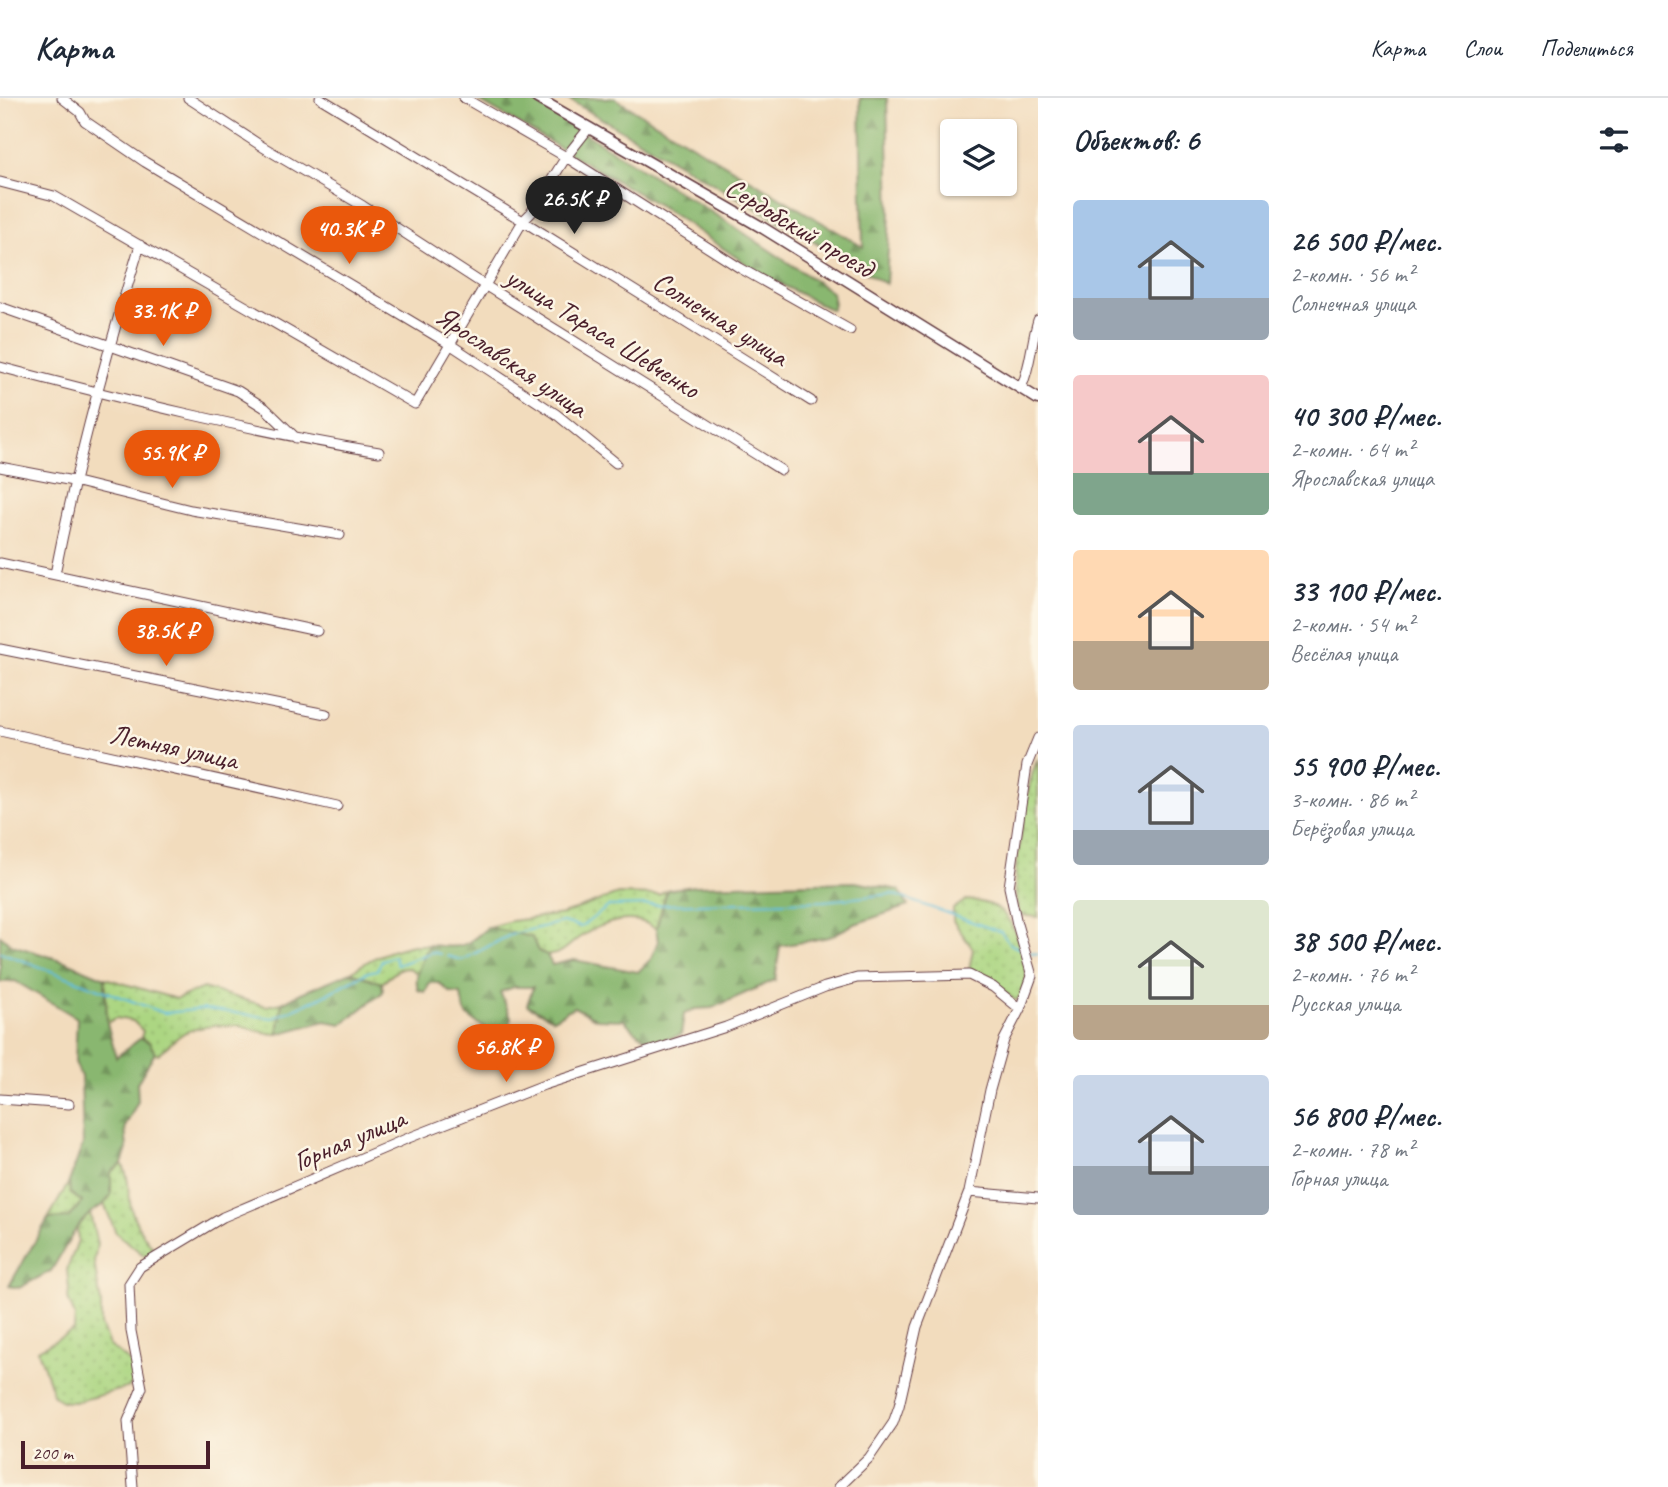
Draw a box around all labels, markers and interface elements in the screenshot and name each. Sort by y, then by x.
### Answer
text: Карта [35,27,114,69]
text: Карта [1371,33,1425,63]
text: Слои [1463,33,1502,63]
text: Поделиться [1540,33,1633,63]
map controls [940,119,1017,196]
button: layers [940,119,1017,196]
text: Объектов: 6 [1073,121,1199,159]
icon: filters [1595,121,1633,159]
street label: Сердобский проезд [719,169,883,287]
pin: 26.5K ₽ [509,176,639,236]
text: 26.5K ₽ [542,184,606,213]
pin: 40.3K ₽ [284,206,414,266]
text: 40.3K ₽ [317,214,381,243]
text: 26 500 ₽/мес. [1290,222,1441,260]
icon: home [1129,228,1213,312]
street label: улица Тараса Шевченко [498,258,708,407]
text: 2-комн. · 56 m² [1290,260,1414,289]
street label: Солнечная улица [647,263,796,375]
pin: 33.1K ₽ [98,288,228,348]
text: Солнечная улица [1290,289,1416,318]
text: 33.1K ₽ [131,296,195,325]
street label: Ярославская улица [429,298,596,426]
text: 40 300 ₽/мес. [1290,397,1441,435]
icon: home [1129,403,1213,487]
pin: 55.9K ₽ [107,430,237,490]
text: 2-комн. · 64 m² [1290,435,1414,464]
text: 55.9K ₽ [140,438,204,467]
text: Ярославская улица [1290,464,1434,493]
text: 33 100 ₽/мес. [1290,572,1441,610]
icon: home [1129,578,1213,662]
pin: 38.5K ₽ [101,608,231,668]
text: 2-комн. · 54 m² [1290,610,1414,639]
text: 38.5K ₽ [134,616,198,645]
text: Весёлая улица [1290,639,1397,668]
street label: Летняя улица [107,716,244,778]
text: 55 900 ₽/мес. [1290,747,1440,785]
icon: home [1129,753,1213,837]
text: 3-комн. · 86 m² [1290,785,1414,814]
text: Берёзовая улица [1290,814,1413,843]
text: 38 500 ₽/мес. [1290,922,1441,960]
icon: home [1129,928,1213,1012]
text: 2-комн. · 76 m² [1290,960,1414,989]
text: Русская улица [1290,989,1400,1018]
pin: 56.8K ₽ [441,1024,571,1084]
text: 56.8K ₽ [474,1032,538,1061]
text: 56 800 ₽/мес. [1290,1097,1441,1135]
street label: Горная улица [288,1099,413,1179]
icon: home [1129,1103,1213,1187]
text: 2-комн. · 78 m² [1290,1135,1414,1164]
text: Горная улица [1290,1164,1387,1193]
scale bar [21,1438,210,1470]
text: 200 m [32,1441,73,1465]

